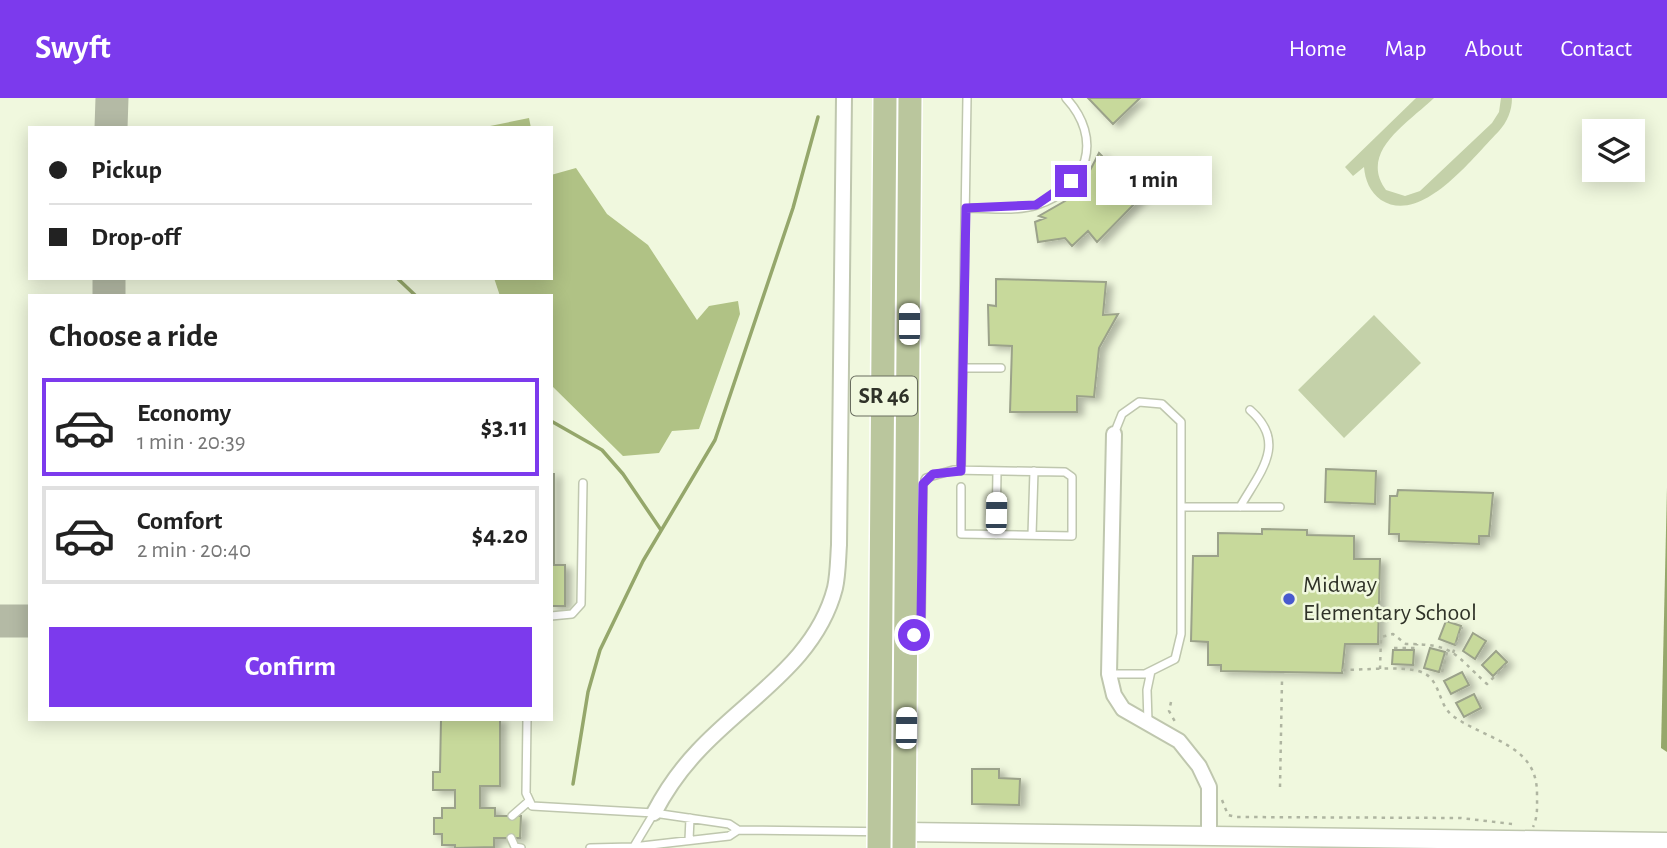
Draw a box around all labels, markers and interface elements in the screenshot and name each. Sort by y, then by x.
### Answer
text: Swyft [35,32,111,65]
text: Home [1289,37,1347,61]
text: Map [1385,37,1427,61]
text: About [1465,37,1522,61]
text: Contact [1560,37,1632,61]
map controls [1582,119,1645,182]
button: layers [1582,119,1645,182]
callout: 1 min [1096,156,1211,206]
text: Pickup [91,157,162,183]
route end [1055,165,1087,197]
text: 1 min [1130,169,1178,192]
text: Drop-off [91,224,180,250]
car [899,303,920,345]
text: Choose a ride [49,320,218,352]
road number: SR 46 [851,376,917,416]
icon: car [53,396,116,459]
text: Economy [137,400,231,426]
text: $3.11 [480,414,528,440]
text: 1 min · 20:39 [137,431,246,454]
car [986,492,1007,534]
icon: car [53,504,116,567]
text: Comfort [137,508,222,534]
text: $4.20 [471,522,528,548]
text: 2 min · 20:40 [137,539,251,562]
place label: Midway Elementary School [1303,573,1477,625]
marker: Midway Elementary School [1281,591,1297,607]
route start [898,619,930,651]
button: Confirm [49,627,532,707]
car [896,707,917,749]

